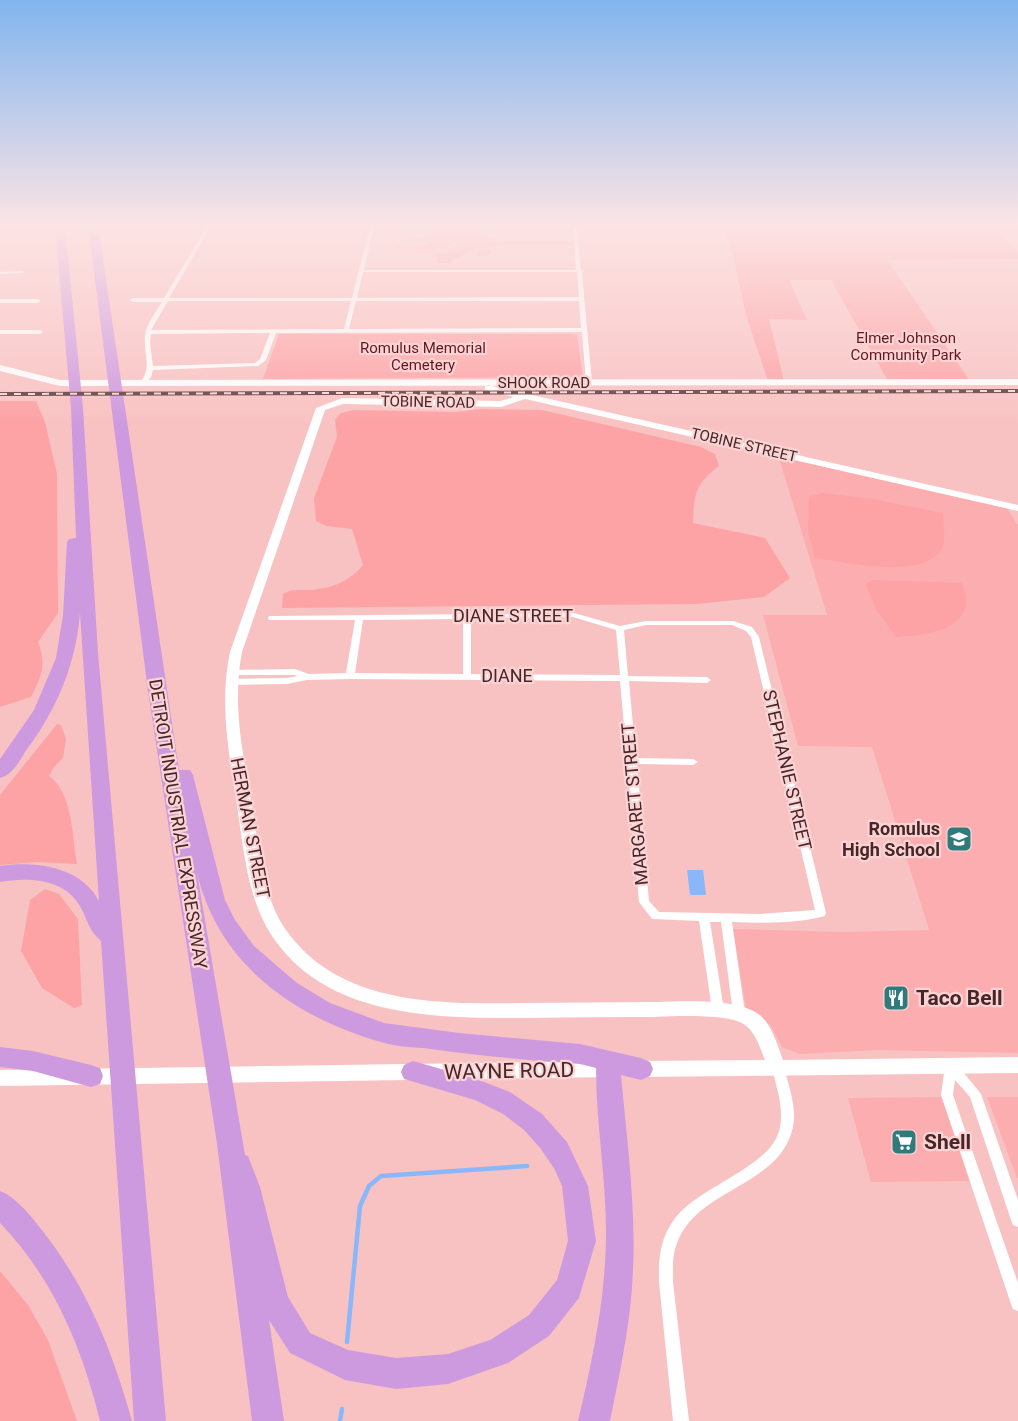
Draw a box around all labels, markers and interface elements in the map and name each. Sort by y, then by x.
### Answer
park label: Elmer Johnson Community Park [851,329,962,364]
park label: Romulus Memorial Cemetery [360,339,486,374]
street label: SHOOK ROAD [498,374,590,392]
street label: TOBINE ROAD [381,392,475,412]
street label: TOBINE STREET [689,424,799,466]
street label: DIANE STREET [453,605,573,626]
street label: DIANE [481,665,533,686]
street label: DETROIT INDUSTRIAL EXPRESSWAY [145,677,212,971]
street label: STEPHANIE STREET [759,688,816,852]
street label: MARGARET STREET [617,722,652,886]
street label: HERMAN STREET [227,756,274,900]
place label: Romulus High School [842,818,940,860]
school or university icon: Romulus High School [944,824,974,854]
restaurant icon: Taco Bell [881,983,911,1013]
place label: Taco Bell [916,986,1003,1010]
street label: WAYNE ROAD [444,1058,574,1084]
supermarket icon: Shell [889,1127,919,1157]
place label: Shell [924,1130,971,1154]

